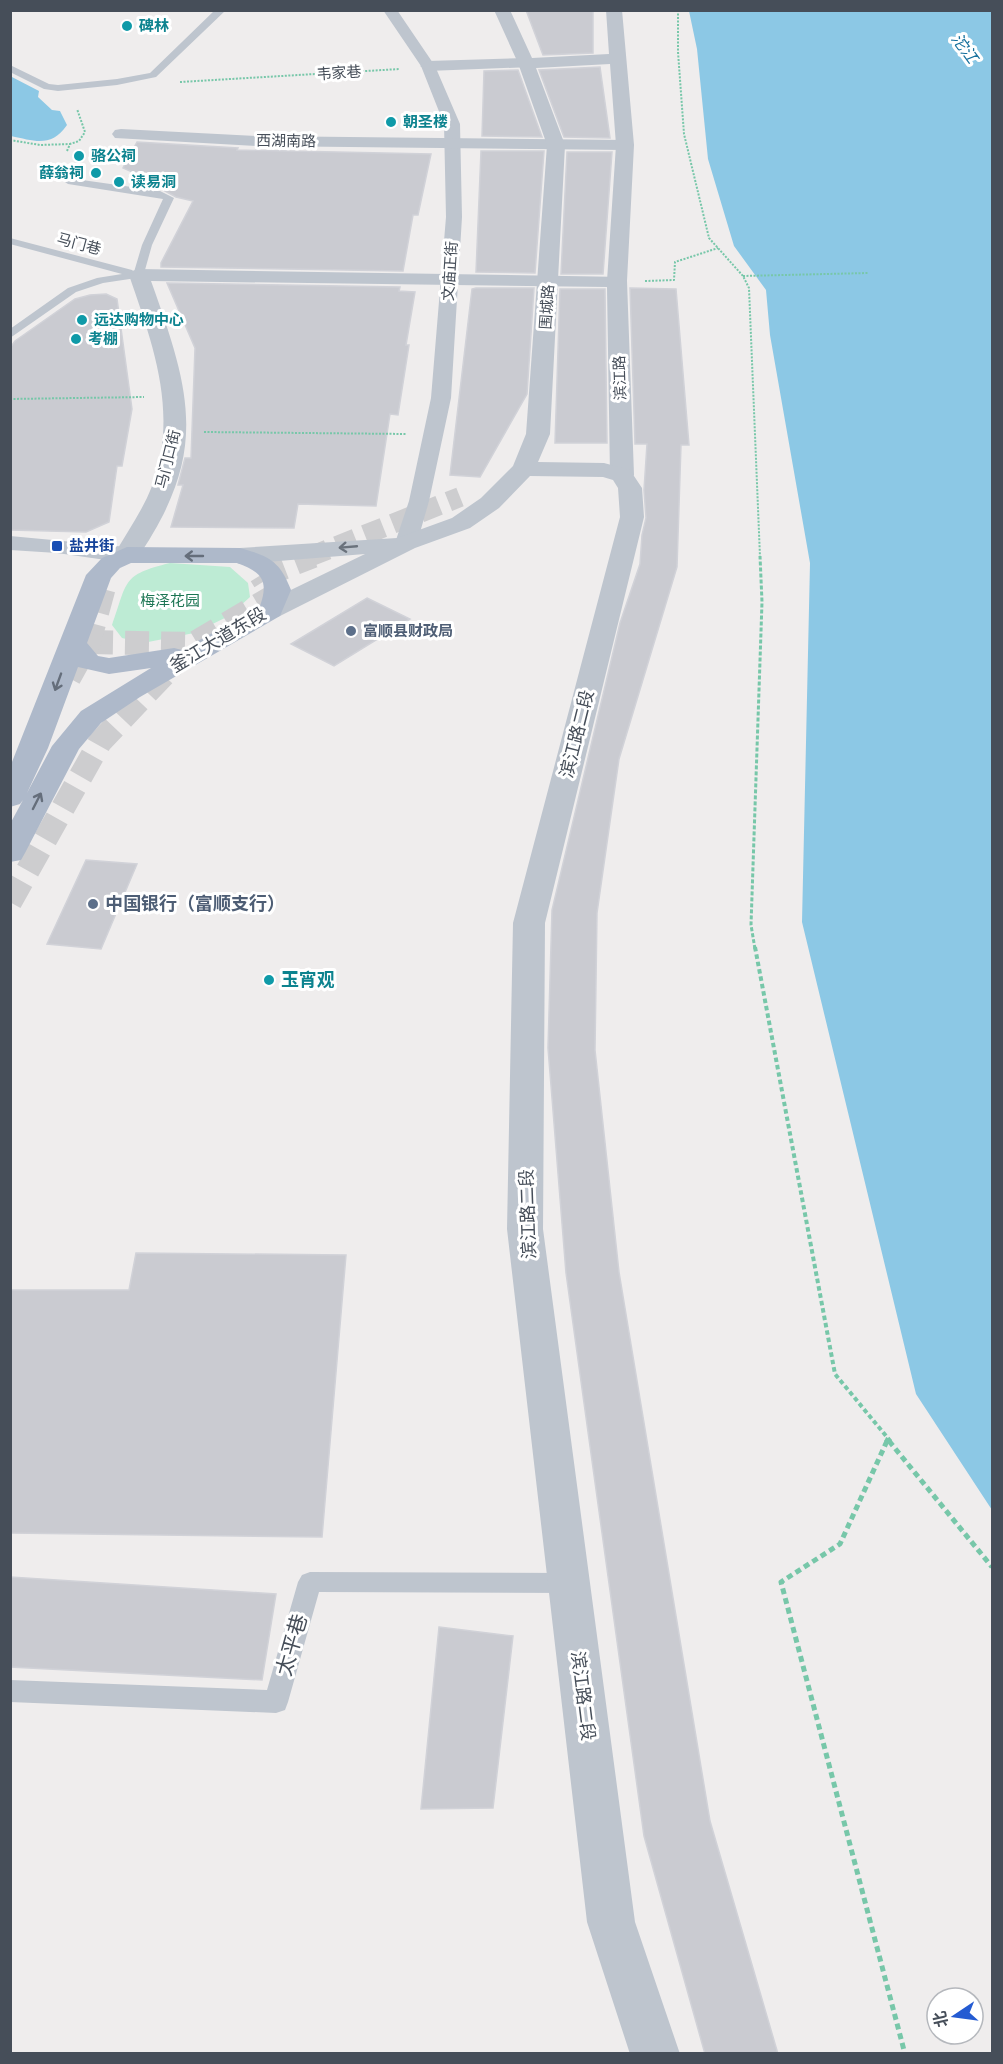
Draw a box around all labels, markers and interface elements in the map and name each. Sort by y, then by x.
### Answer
place label: 碑林 [138,17,169,35]
marker: 碑林 [120,19,134,33]
water label: 沱江 [948,30,983,68]
street label: 韦家巷 [316,62,362,84]
place label: 朝圣楼 [403,113,448,131]
marker: 朝圣楼 [384,115,398,129]
street label: 西湖南路 [256,131,316,151]
place label: 骆公祠 [91,147,136,165]
marker: 骆公祠 [72,149,86,163]
place label: 薛翁祠 [39,164,84,182]
marker: 薛翁祠 [89,166,103,180]
place label: 读易洞 [131,173,176,191]
marker: 读易洞 [112,175,126,189]
street label: 马门巷 [55,229,103,259]
street label: 文庙正街 [439,240,461,302]
street label: 围城路 [536,284,558,330]
place label: 远达购物中心 [94,311,184,329]
marker: 远达购物中心 [75,313,89,327]
place label: 考棚 [88,330,118,348]
marker: 考棚 [69,332,83,346]
street label: 滨江路 [610,355,630,401]
street label: 马门口街 [152,428,184,490]
place label: 盐井街 [69,537,114,555]
marker: 盐井街 [50,539,64,553]
one-way arrow [338,542,358,553]
one-way arrow [184,550,204,562]
park label: 梅泽花园 [140,592,200,610]
street label: 釜江大道东段 [166,603,270,677]
place label: 富顺县财政局 [363,622,453,640]
marker: 富顺县财政局 [344,624,358,638]
one-way arrow [52,672,63,690]
street label: 滨江路二段 [555,688,599,780]
one-way arrow [31,793,43,810]
place label: 中国银行（富顺支行） [105,893,285,915]
marker: 中国银行（富顺支行） [86,897,100,911]
place label: 玉宵观 [281,969,335,991]
marker: 玉宵观 [262,973,276,987]
street label: 滨江路二段 [515,1169,541,1259]
street label: 太平巷 [271,1611,313,1679]
street label: 滨江路二段 [567,1650,599,1742]
north arrow [925,1986,985,2046]
text: 北 [930,2009,952,2029]

